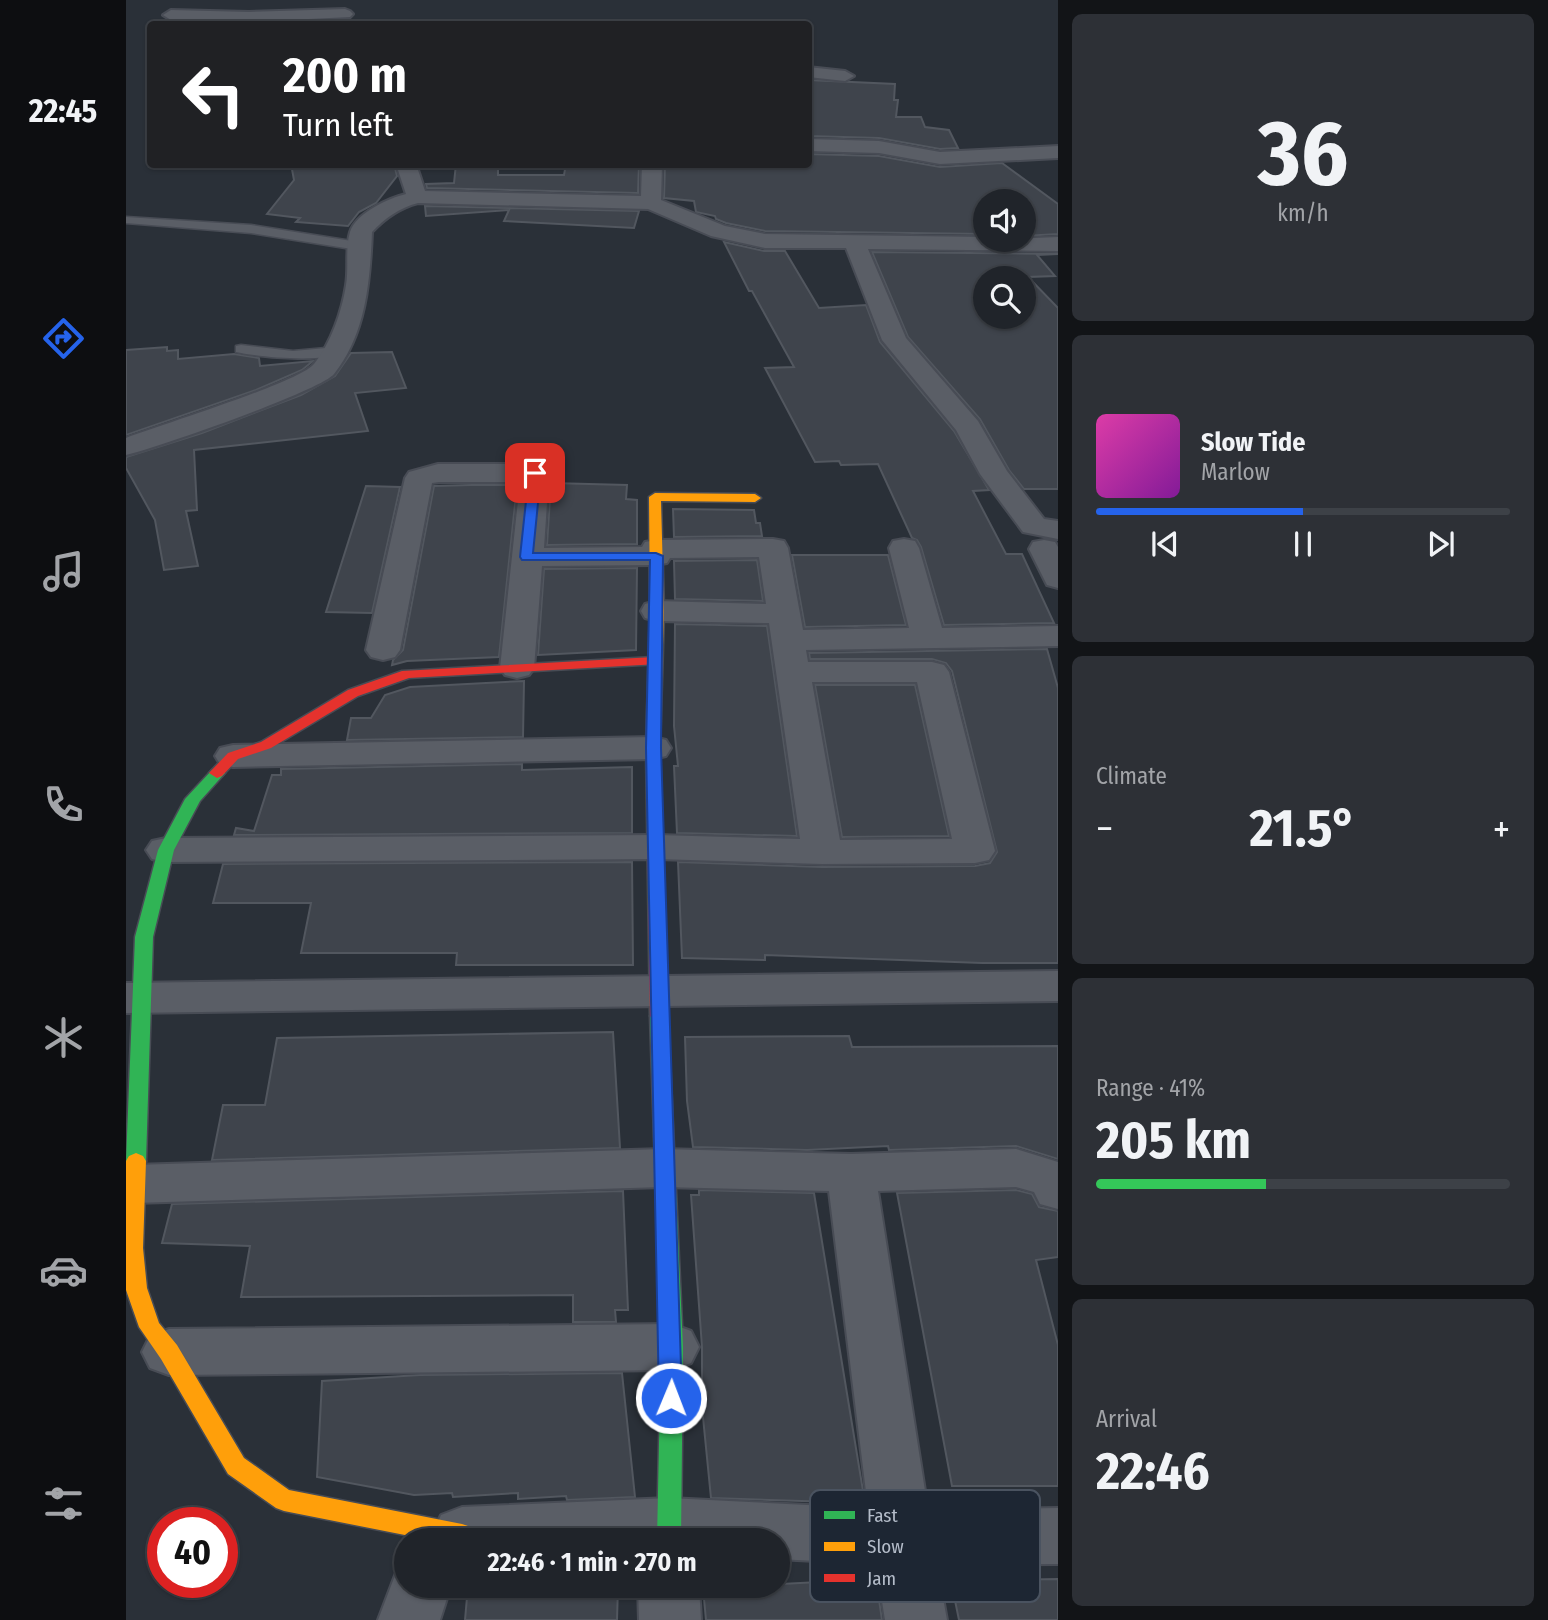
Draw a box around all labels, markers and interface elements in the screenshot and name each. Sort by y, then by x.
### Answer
text: 200 m [283,46,407,105]
icon: left [168,49,259,140]
text: 22:45 [29,92,97,130]
text: 36 [1258,99,1348,208]
text: Turn left [283,106,393,144]
map controls [973,189,1036,329]
button: sound [973,189,1036,252]
text: km/h [1277,199,1329,227]
button: search [973,266,1036,329]
icon: directions [39,314,88,363]
text: Slow Tide [1201,427,1305,458]
pin [505,443,565,503]
icon: arrive [516,454,554,492]
text: Marlow [1201,458,1270,486]
icon: previous [1146,525,1184,563]
icon: pause [1284,525,1322,563]
icon: next [1422,525,1460,563]
icon: music [39,547,88,596]
text: Climate [1096,762,1167,790]
icon: phone [39,780,88,829]
text: 21.5° [1249,797,1356,860]
text: − [1096,806,1113,852]
text: + [1493,806,1510,852]
icon: climate [39,1013,88,1062]
text: Range · 41% [1096,1074,1205,1102]
text: 205 km [1096,1109,1251,1172]
icon: car [39,1246,88,1295]
position arrow [634,1361,708,1435]
text: Arrival [1096,1405,1157,1433]
text: 22:46 [1096,1440,1210,1503]
icon: filters [39,1479,88,1528]
legend [810,1490,1040,1602]
text: Fast [867,1504,898,1527]
speed limit sign: 40 [147,1507,238,1598]
text: Slow [867,1535,904,1558]
text: 22:46 · 1 min · 270 m [487,1547,697,1578]
text: Jam [867,1567,896,1590]

